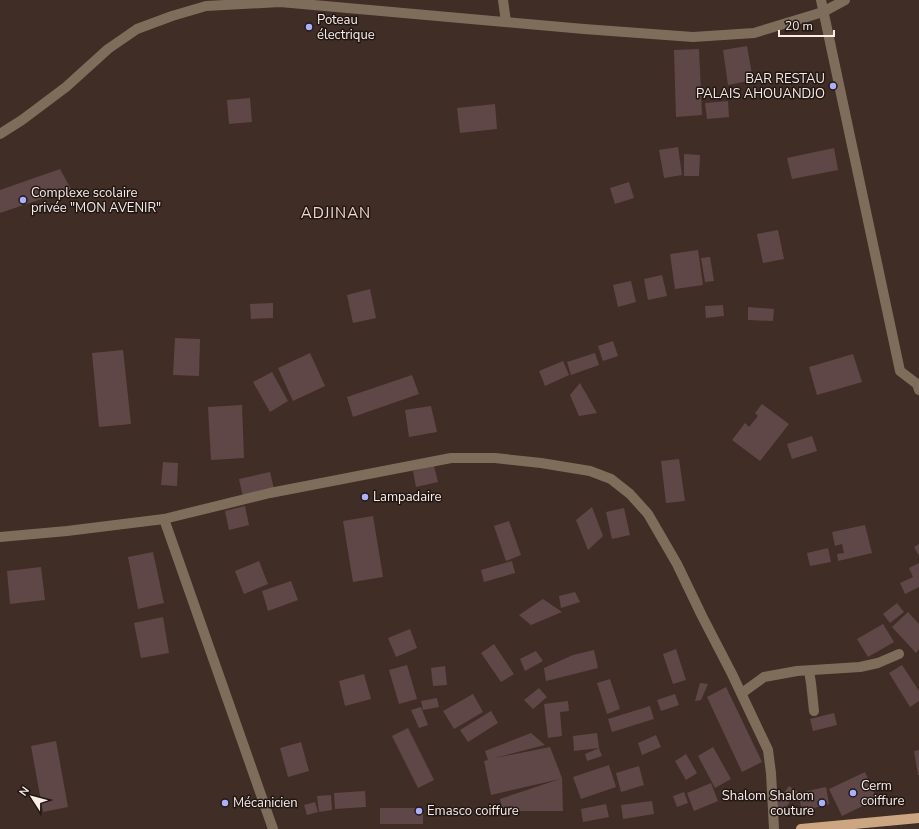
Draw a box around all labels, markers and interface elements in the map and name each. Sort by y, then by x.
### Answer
place label: Poteau électrique [317,11,375,44]
scale bar [779,12,834,38]
text: 20 m [785,18,813,34]
marker: Poteau électrique [304,22,314,32]
place label: BAR RESTAU PALAIS AHOUANDJO [696,70,825,103]
marker: BAR RESTAU PALAIS AHOUANDJO [828,81,838,91]
place label: Complexe scolaire privée "MON AVENIR" [31,184,161,217]
marker: Complexe scolaire privée "MON AVENIR" [18,195,28,205]
district label: ADJINAN [301,203,371,223]
place label: Lampadaire [373,488,442,506]
marker: Lampadaire [360,492,370,502]
north arrow [12,777,52,817]
place label: Cerm coiffure [861,777,904,810]
text: N [16,784,33,799]
place label: Shalom Shalom couture [722,787,814,820]
marker: Cerm coiffure [848,788,858,798]
place label: Mécanicien [233,794,298,812]
marker: Mécanicien [220,798,230,808]
marker: Shalom Shalom couture [817,798,827,808]
place label: Emasco coiffure [427,802,519,820]
marker: Emasco coiffure [414,806,424,816]

